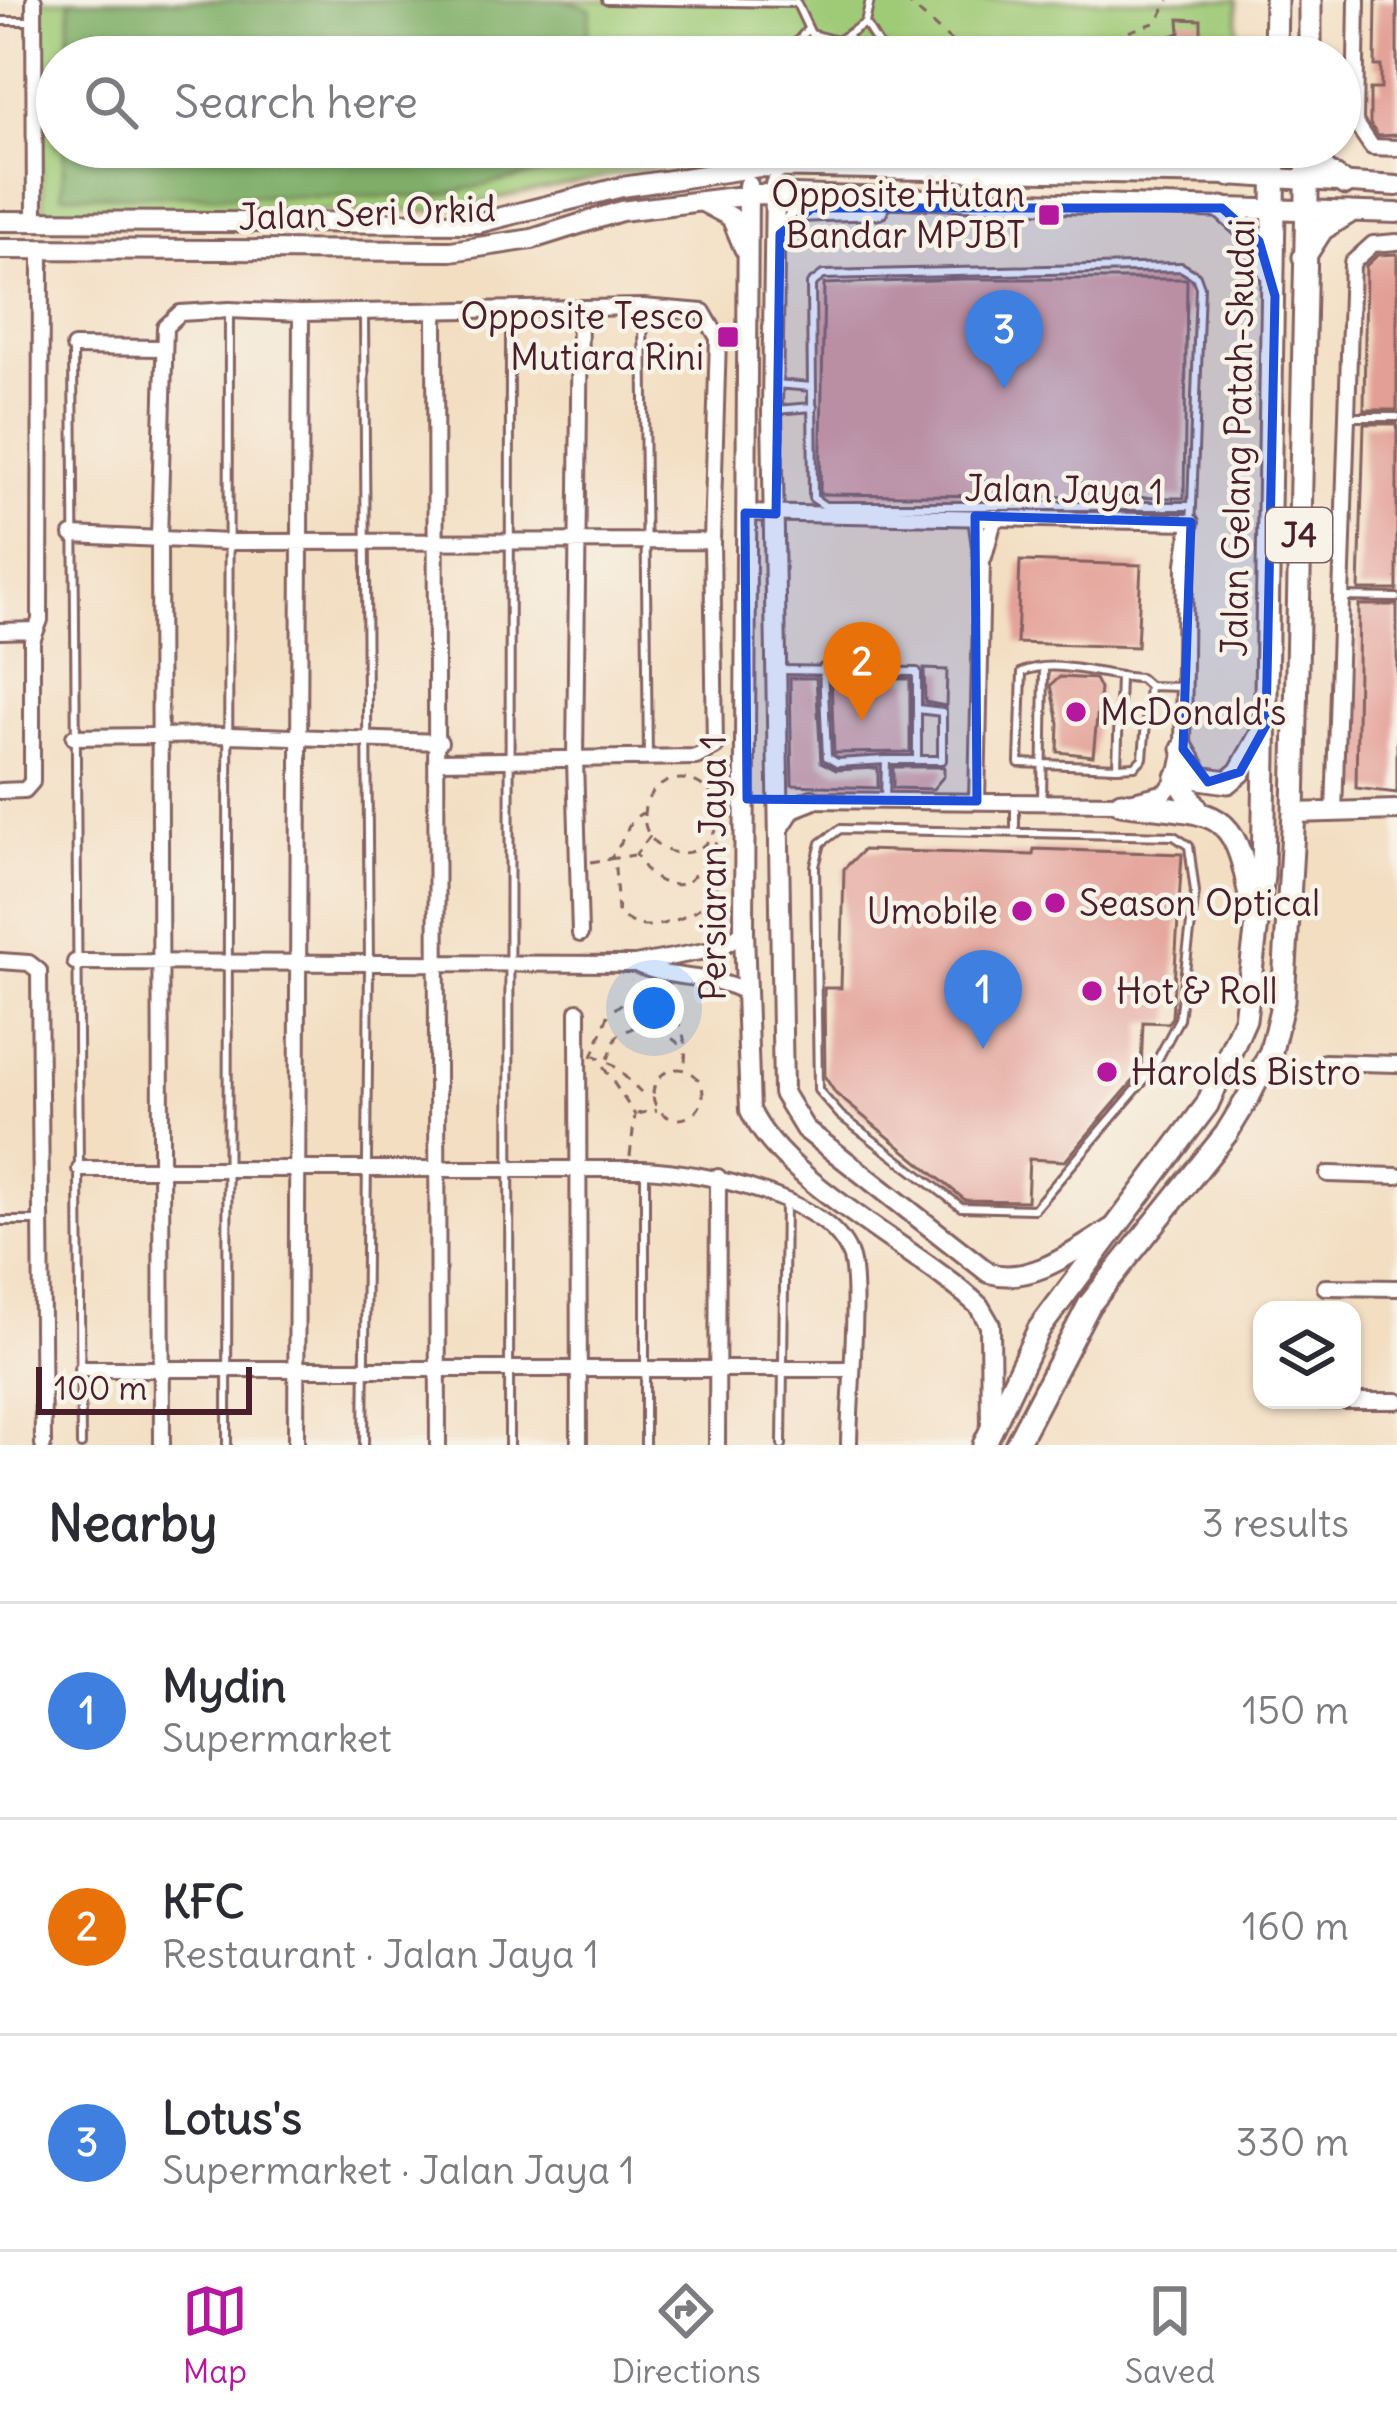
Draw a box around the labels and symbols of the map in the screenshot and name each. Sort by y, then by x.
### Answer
place label: Opposite Hutan Bandar MPJBT [771,172,1025,258]
street label: Jalan Seri Orkid [237,186,497,240]
marker: Opposite Hutan Bandar MPJBT [1036,202,1062,228]
street label: Jalan Gelang Patah-Skudai [1212,219,1264,657]
pin: 3 [965,290,1043,389]
place label: Opposite Tesco Mutiara Rini [460,294,704,380]
marker: Opposite Tesco Mutiara Rini [715,324,741,350]
street label: Jalan Jaya 1 [964,466,1164,514]
road number: J4 [1266,508,1332,562]
pin: 2 [823,622,901,721]
place label: McDonald's [1100,690,1286,735]
marker: McDonald's [1063,699,1089,725]
street label: Persiaran Jaya 1 [691,735,736,1001]
place label: Season Optical [1079,881,1320,926]
place label: Umobile [867,889,998,934]
marker: Season Optical [1042,890,1068,916]
marker: Umobile [1009,898,1035,924]
pin: 1 [944,950,1022,1049]
place label: Hot & Roll [1116,969,1278,1014]
your location [624,978,684,1038]
marker: Hot & Roll [1079,978,1105,1004]
place label: Harolds Bistro [1131,1050,1361,1095]
marker: Harolds Bistro [1094,1059,1120,1085]
scale bar [36,1361,252,1414]

